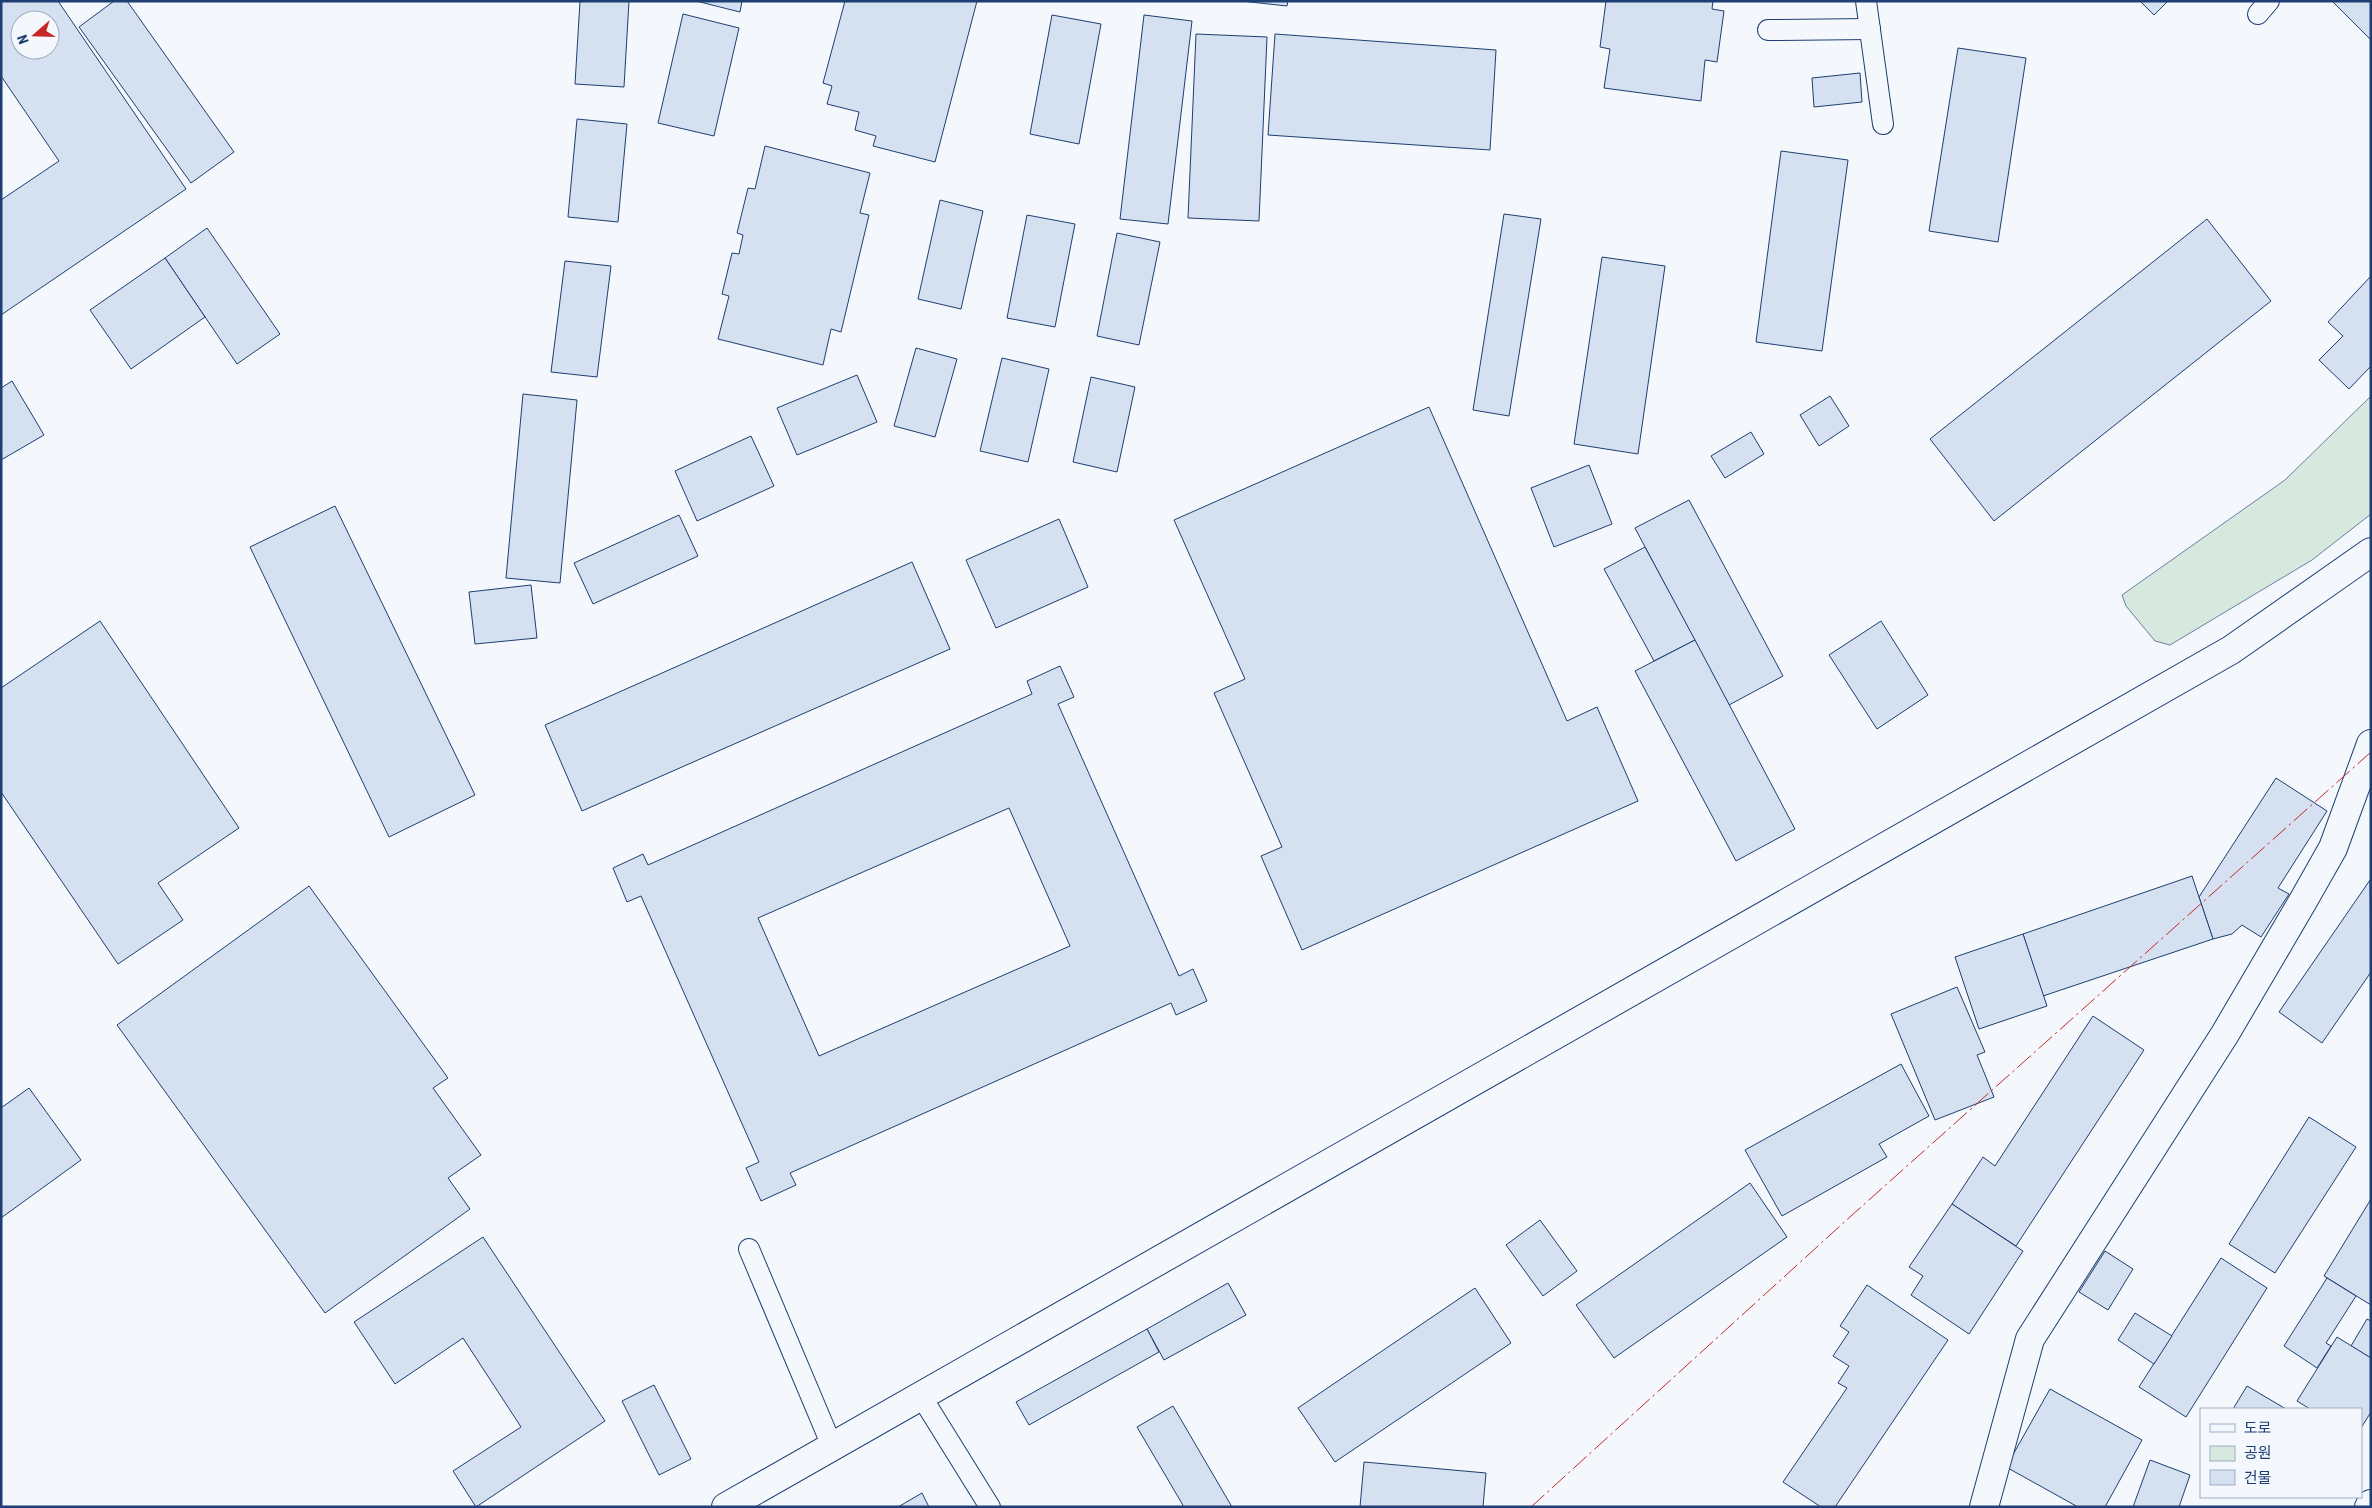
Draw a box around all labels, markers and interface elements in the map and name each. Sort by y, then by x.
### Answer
north arrow [10,10,60,60]
text: N [14,33,32,46]
legend [2200,1408,2362,1498]
text: 도로 [2244,1419,2272,1437]
text: 공원 [2244,1444,2272,1462]
text: 건물 [2244,1469,2272,1487]

